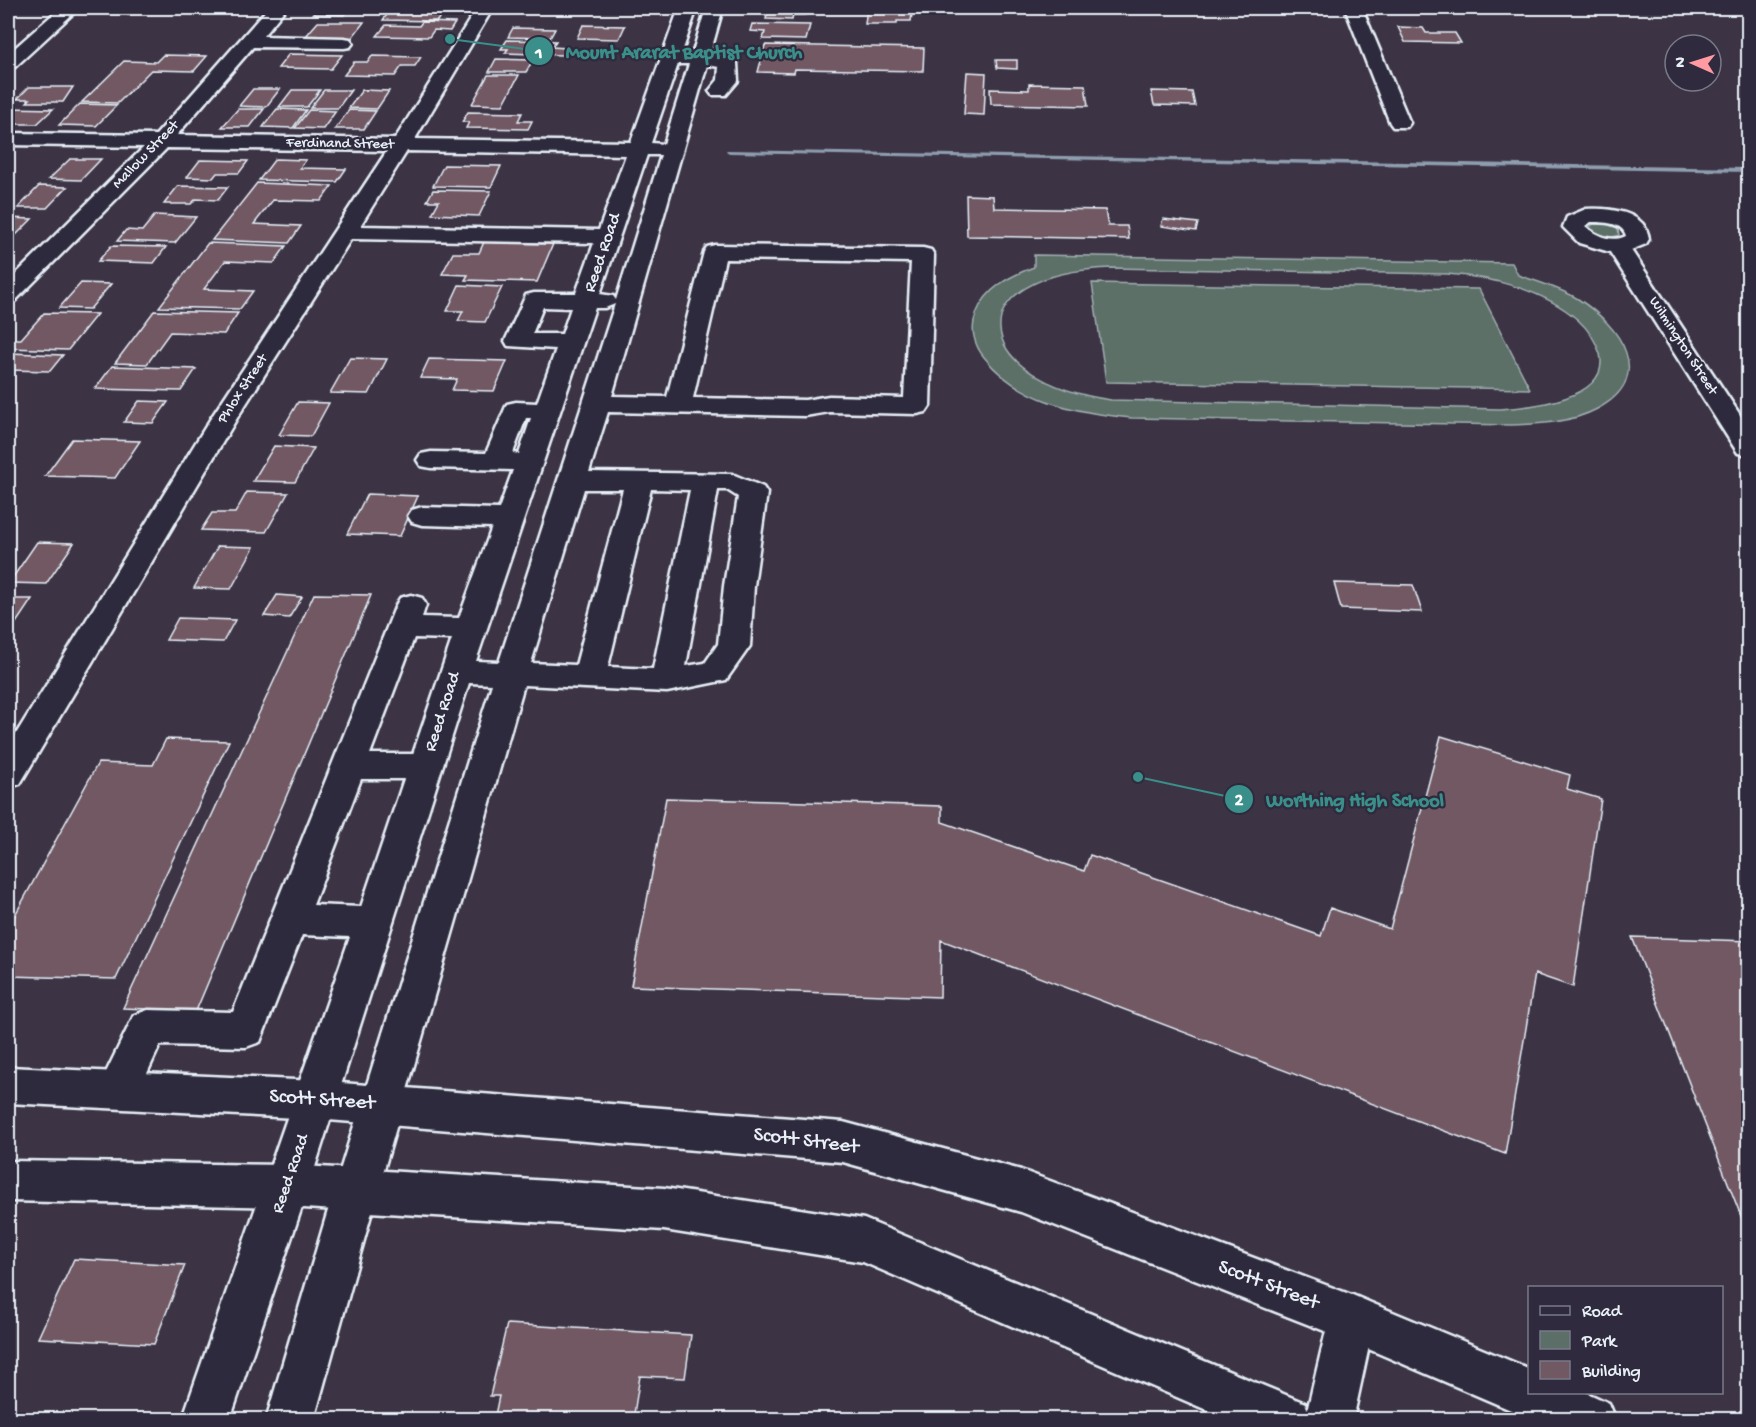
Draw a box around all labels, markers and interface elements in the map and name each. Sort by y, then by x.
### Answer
callout: Mount Ararat Baptist Church [524,32,814,70]
north arrow [1663,33,1723,93]
text: Mount Ararat Baptist Church [566,43,803,66]
text: 1 [534,44,543,65]
text: N [1672,56,1691,68]
street label: Mallow Street [109,116,184,193]
street label: Ferdinand Street [285,134,396,154]
street label: Reed Road [580,209,627,295]
street label: Wilmington Street [1645,294,1722,400]
street label: Phlox Street [213,349,273,428]
street label: Reed Road [420,668,466,754]
callout: Worthing High School [1224,780,1456,818]
text: 2 [1235,791,1244,812]
text: Worthing High School [1265,791,1445,814]
street label: Scott Street [268,1085,378,1117]
street label: Scott Street [752,1123,862,1161]
street label: Reed Road [268,1130,315,1216]
street label: Scott Street [1214,1255,1324,1318]
legend [1528,1286,1723,1394]
text: Road [1582,1302,1623,1323]
text: Park [1581,1332,1618,1353]
text: Building [1581,1362,1641,1383]

